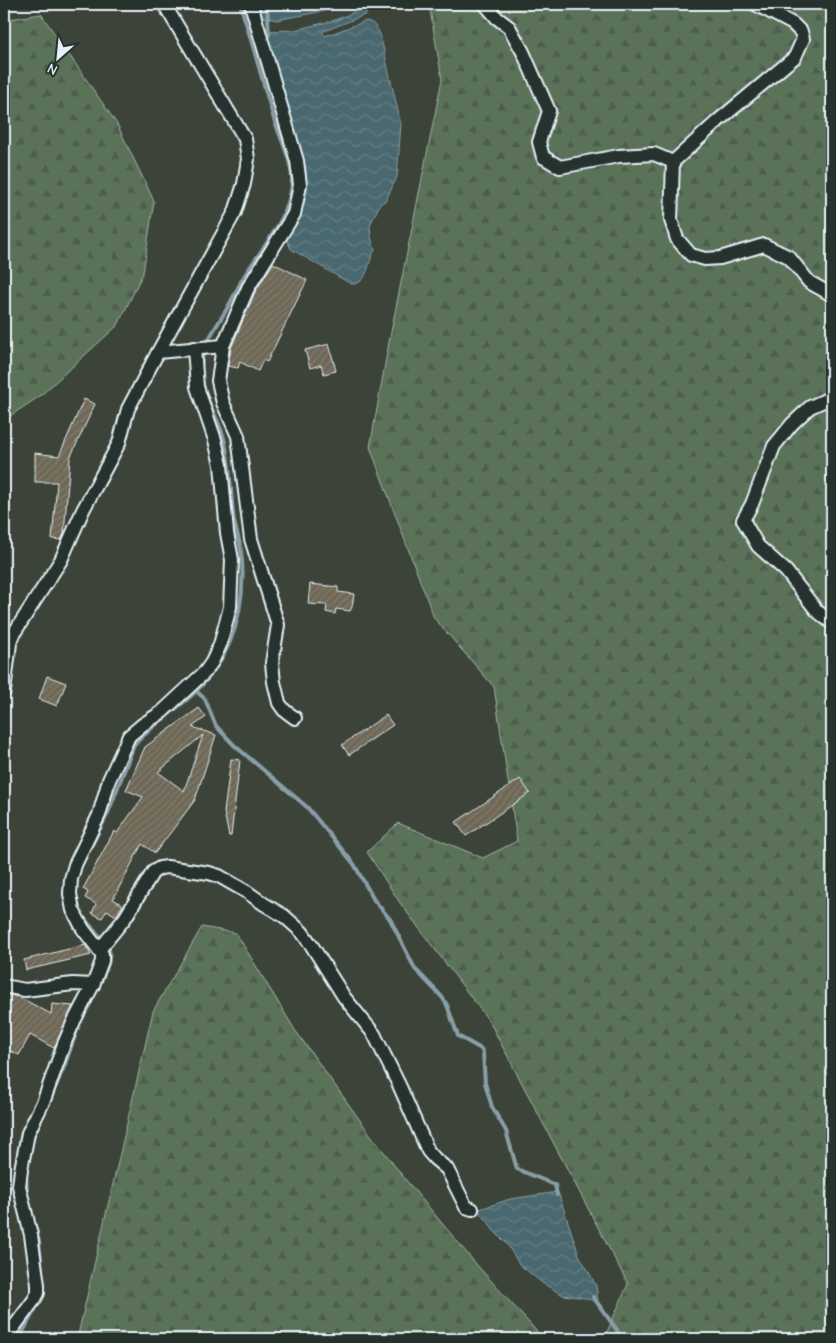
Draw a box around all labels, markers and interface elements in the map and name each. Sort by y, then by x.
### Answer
north arrow [32,32,82,82]
text: N [44,59,60,79]

